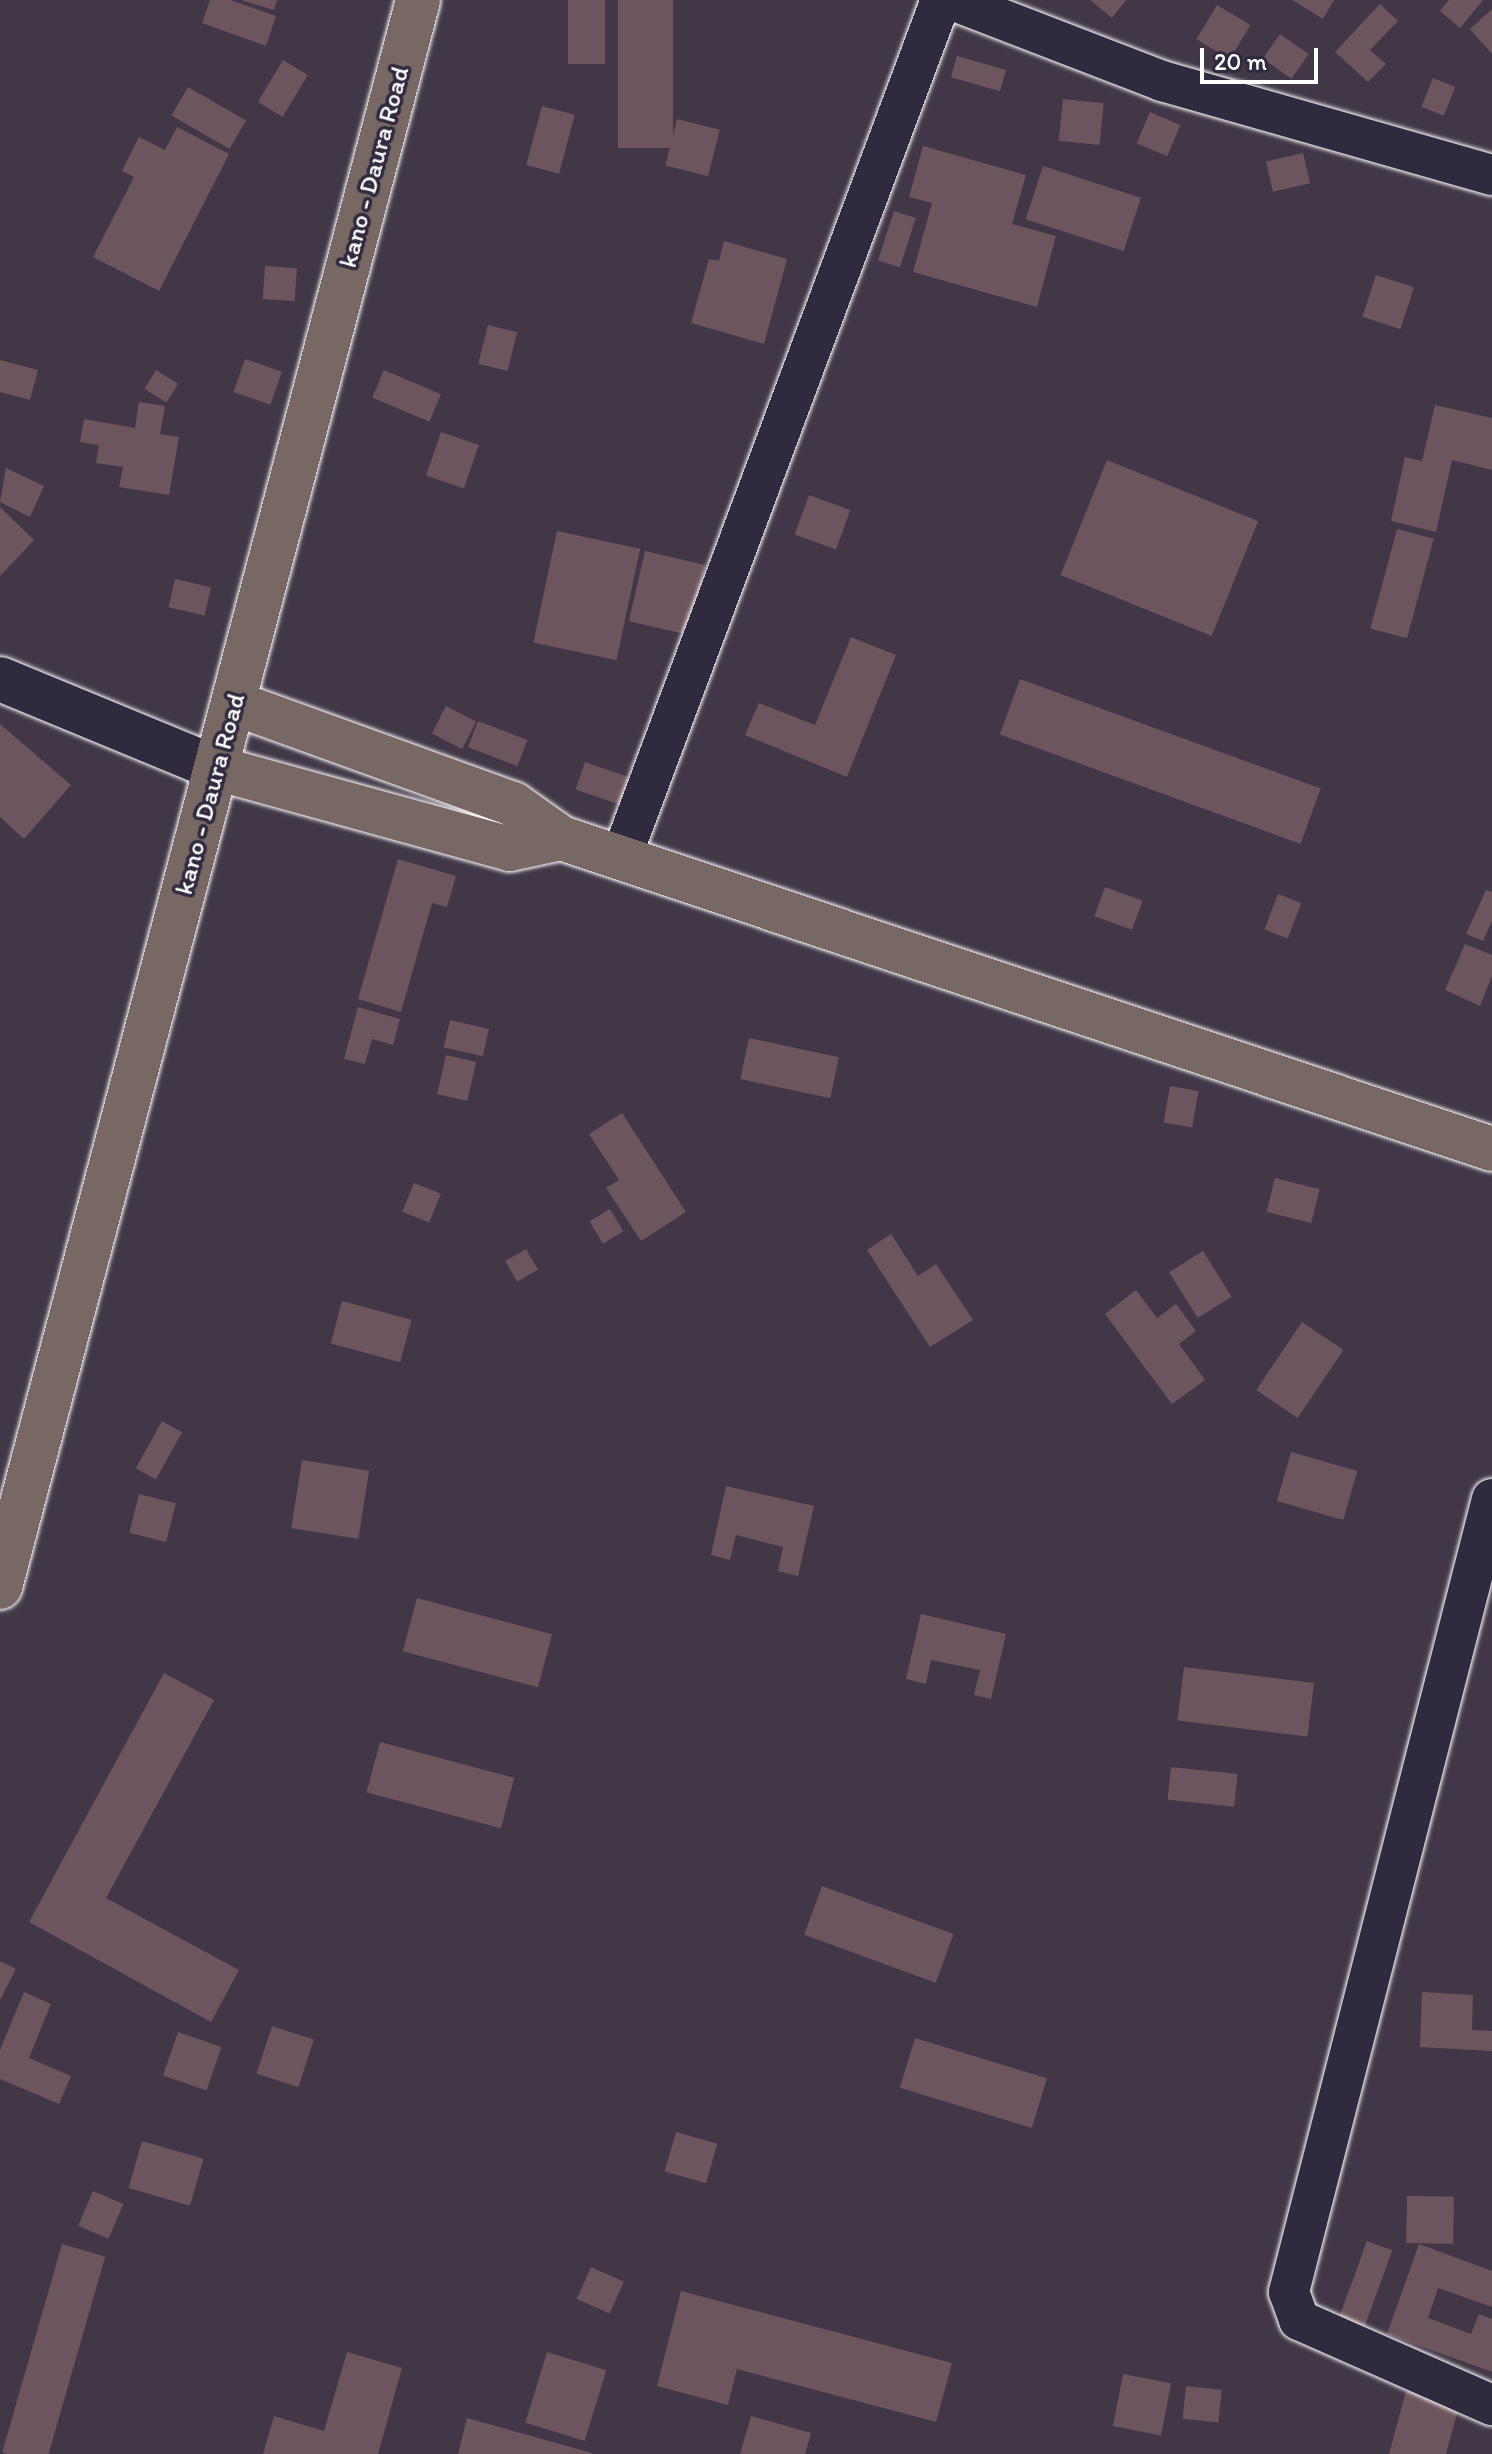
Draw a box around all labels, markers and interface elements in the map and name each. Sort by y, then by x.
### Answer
scale bar [1204,32,1322,82]
text: 20 m [1214,47,1267,76]
street label: kano - Daura Road [332,63,416,271]
street label: kano - Daura Road [168,690,252,898]

